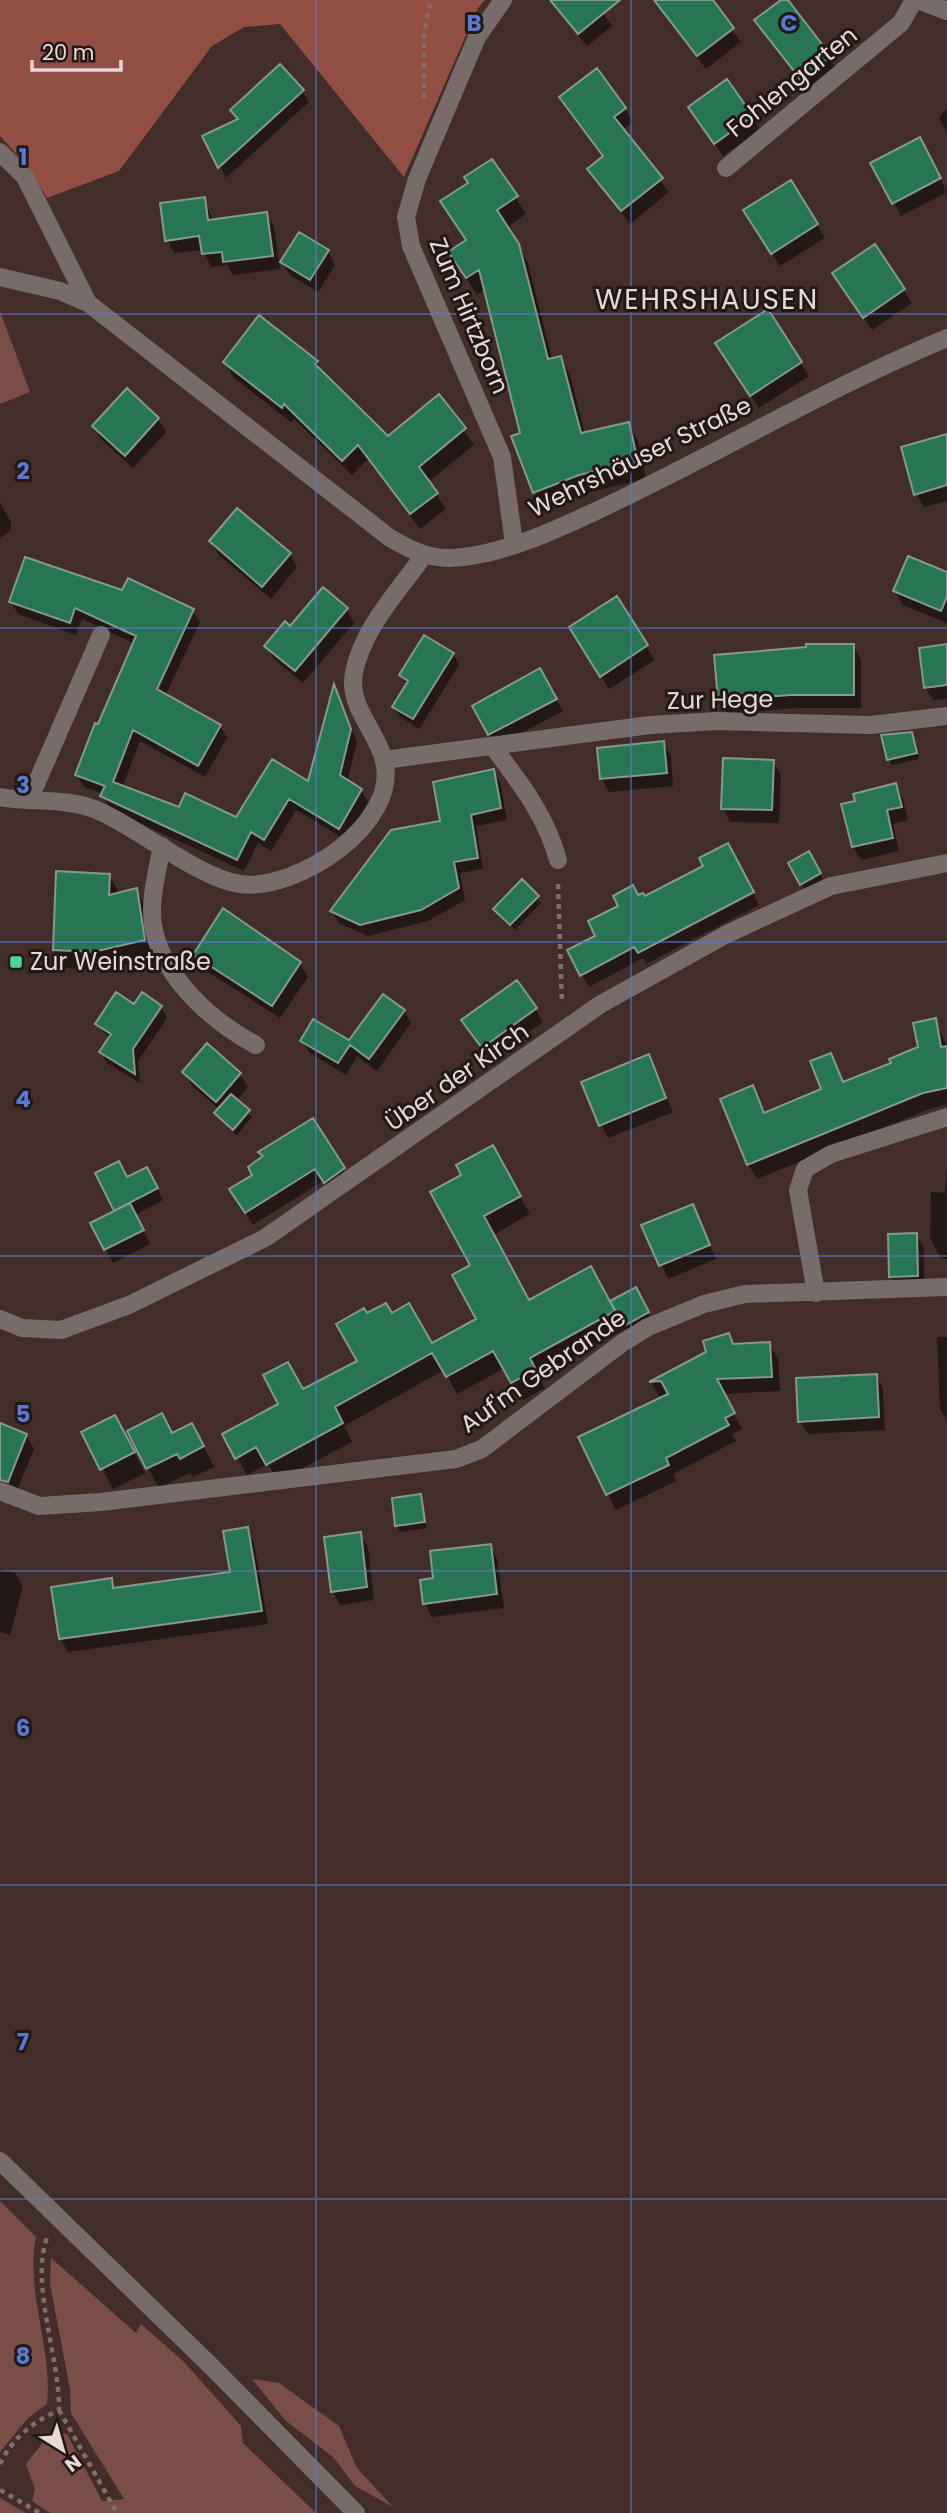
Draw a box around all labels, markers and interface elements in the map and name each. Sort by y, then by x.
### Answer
text: B [466,7,482,39]
text: C [780,7,798,39]
street label: Fohlengarten [719,19,864,145]
scale bar [32,28,121,72]
text: 20 m [42,38,95,67]
text: 1 [19,141,27,173]
street label: Zum Hirtzborn [422,233,517,399]
district label: WEHRSHAUSEN [595,280,819,319]
street label: Wehrshäuser Straße [523,388,757,525]
text: 2 [16,455,30,487]
street label: Zur Hege [667,682,773,717]
text: 3 [16,769,30,801]
place label: Zur Weinstraße [30,945,211,978]
marker: Zur Weinstraße [8,954,24,970]
street label: Über der Kirch [378,1015,535,1138]
text: 4 [15,1083,31,1115]
street label: Auf'm Gebrande [453,1301,632,1440]
text: 5 [16,1398,30,1430]
text: 6 [16,1712,30,1744]
text: 7 [17,2026,29,2058]
text: 8 [16,2340,30,2372]
north arrow [28,2415,98,2485]
text: N [59,2448,87,2478]

